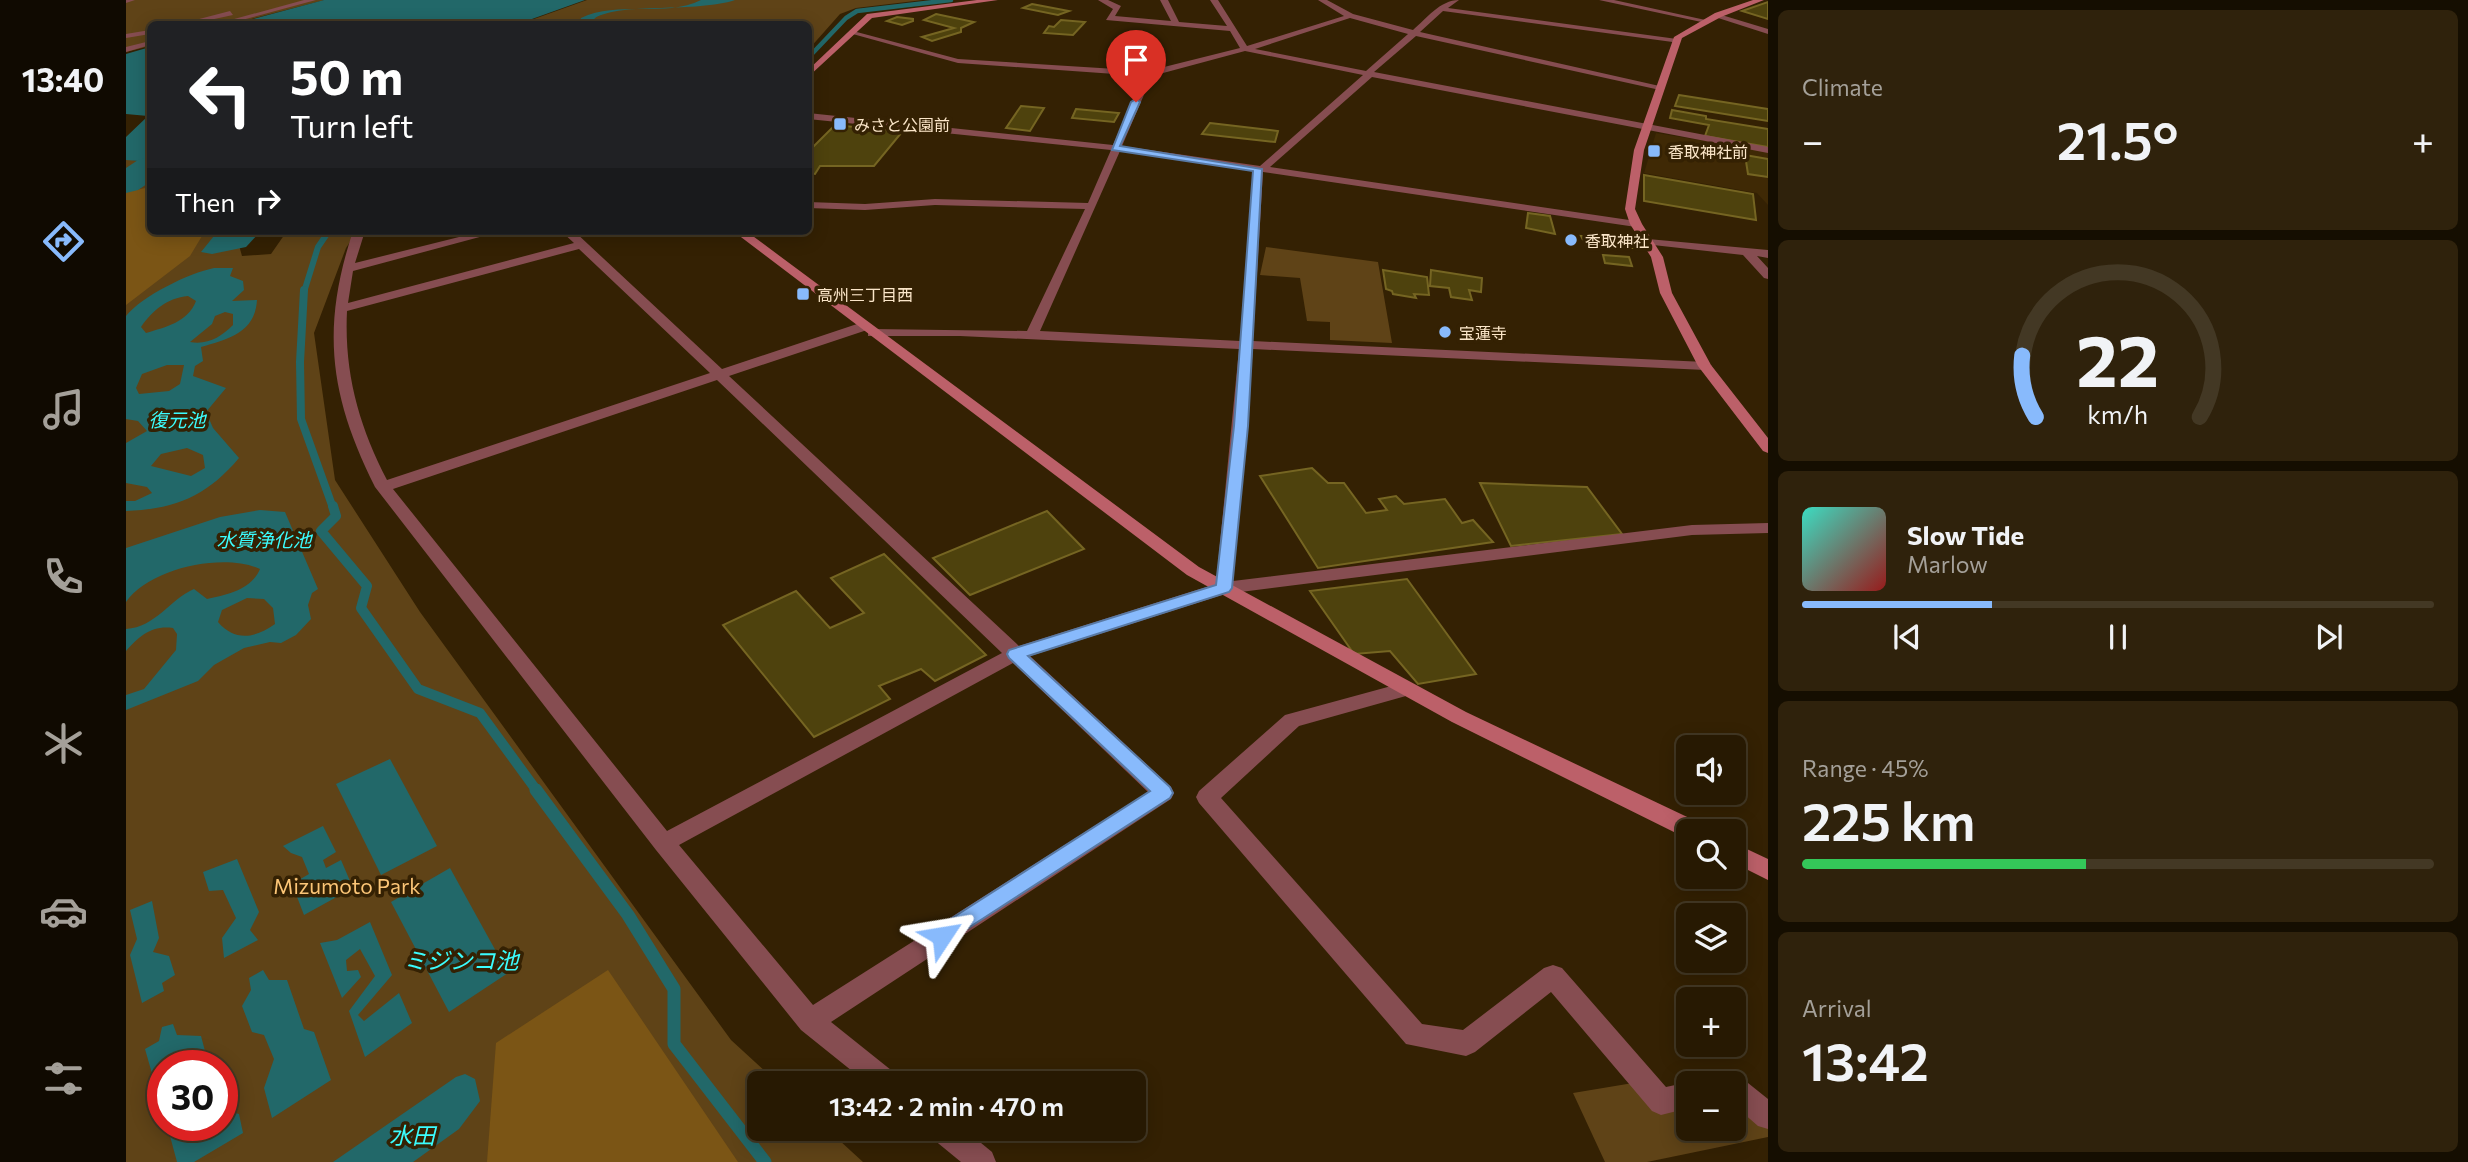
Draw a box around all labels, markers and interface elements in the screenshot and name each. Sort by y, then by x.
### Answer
pin [1106,30,1166,102]
icon: arrive [1117,41,1155,79]
text: 50 m [290,45,403,105]
icon: left [175,49,266,140]
text: 13:40 [22,59,104,99]
text: Climate [1802,73,1883,101]
text: Turn left [290,105,414,145]
text: 21.5° [2057,107,2178,171]
place label: みさと公園前 [854,115,950,134]
marker: みさと公園前 [832,116,848,132]
text: − [1802,116,1824,163]
text: + [2412,116,2434,163]
place label: 香取神社前 [1668,142,1748,161]
marker: 香取神社前 [1646,143,1662,159]
icon: right [249,182,287,220]
text: Then [175,186,235,217]
icon: directions [39,217,88,266]
place label: 香取神社 [1585,231,1649,250]
marker: 香取神社 [1563,232,1579,248]
place label: 高州三丁目西 [817,285,913,304]
marker: 高州三丁目西 [795,286,811,302]
text: 22 [2077,313,2159,402]
place label: 宝蓮寺 [1459,323,1507,342]
marker: 宝蓮寺 [1437,324,1453,340]
icon: music [39,385,88,434]
text: km/h [2088,398,2148,428]
water label: 復元池 [148,408,207,431]
text: Slow Tide [1907,519,2024,550]
water label: 水質浄化池 [216,528,313,551]
text: Marlow [1907,550,1988,578]
icon: phone [39,552,88,601]
icon: previous [1888,618,1926,656]
icon: pause [2099,618,2137,656]
icon: next [2310,618,2348,656]
icon: climate [39,719,88,768]
map controls [1676,735,1746,1141]
button: sound [1676,735,1746,805]
text: Range · 45% [1802,754,1928,782]
text: 225 km [1802,788,1975,852]
button: search [1676,819,1746,889]
park label: Mizumoto Park [273,873,421,898]
icon: car [39,887,88,936]
position arrow [905,899,979,973]
button: layers [1676,903,1746,973]
water label: ミジンコ池 [404,946,521,974]
button: + [1676,987,1746,1057]
text: Arrival [1802,994,1872,1022]
text: 13:42 [1802,1028,1929,1092]
speed limit sign: 30 [147,1050,238,1141]
icon: filters [39,1054,88,1103]
button: − [1676,1071,1746,1141]
text: 13:42 · 2 min · 470 m [829,1090,1064,1121]
water label: 水田 [389,1121,438,1149]

